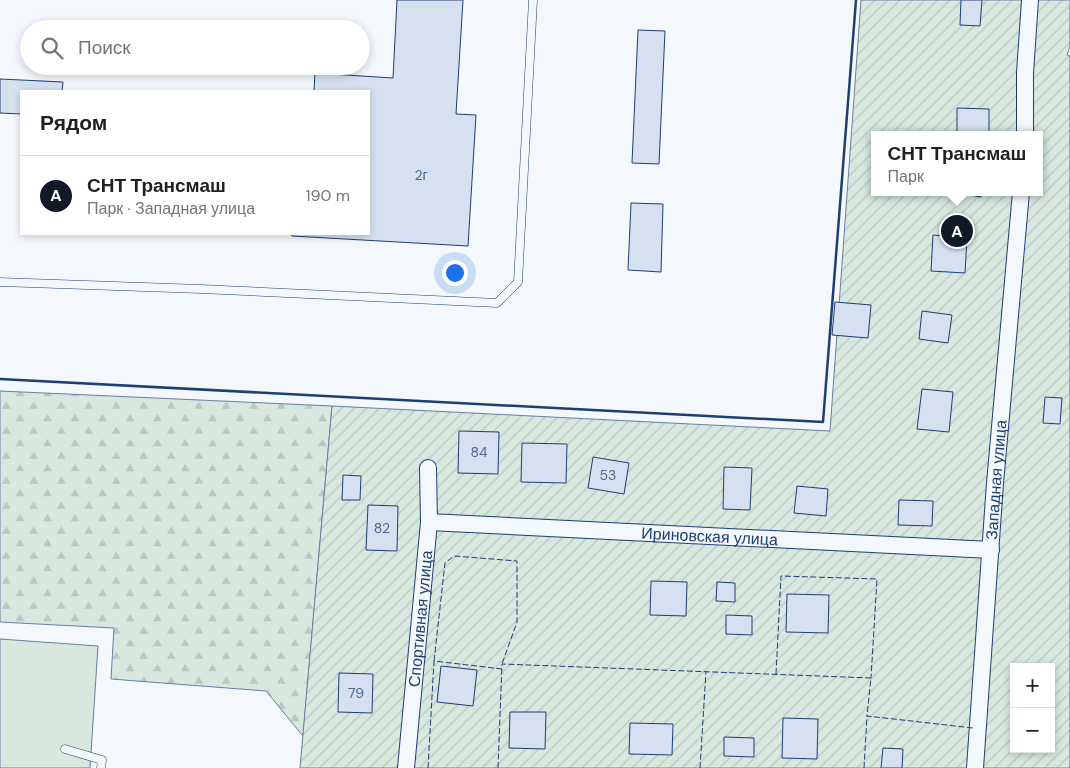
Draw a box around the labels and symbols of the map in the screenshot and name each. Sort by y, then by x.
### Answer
house number: 2г [414,166,428,184]
pin: A [941,212,973,250]
your location [442,260,468,286]
street label: Западная улица [981,419,1011,540]
house number: 84 [470,443,488,461]
house number: 53 [600,466,616,484]
house number: 82 [374,519,390,537]
street label: Ириновская улица [641,522,779,550]
street label: Спортивная улица [403,549,437,688]
house number: 79 [348,684,364,702]

